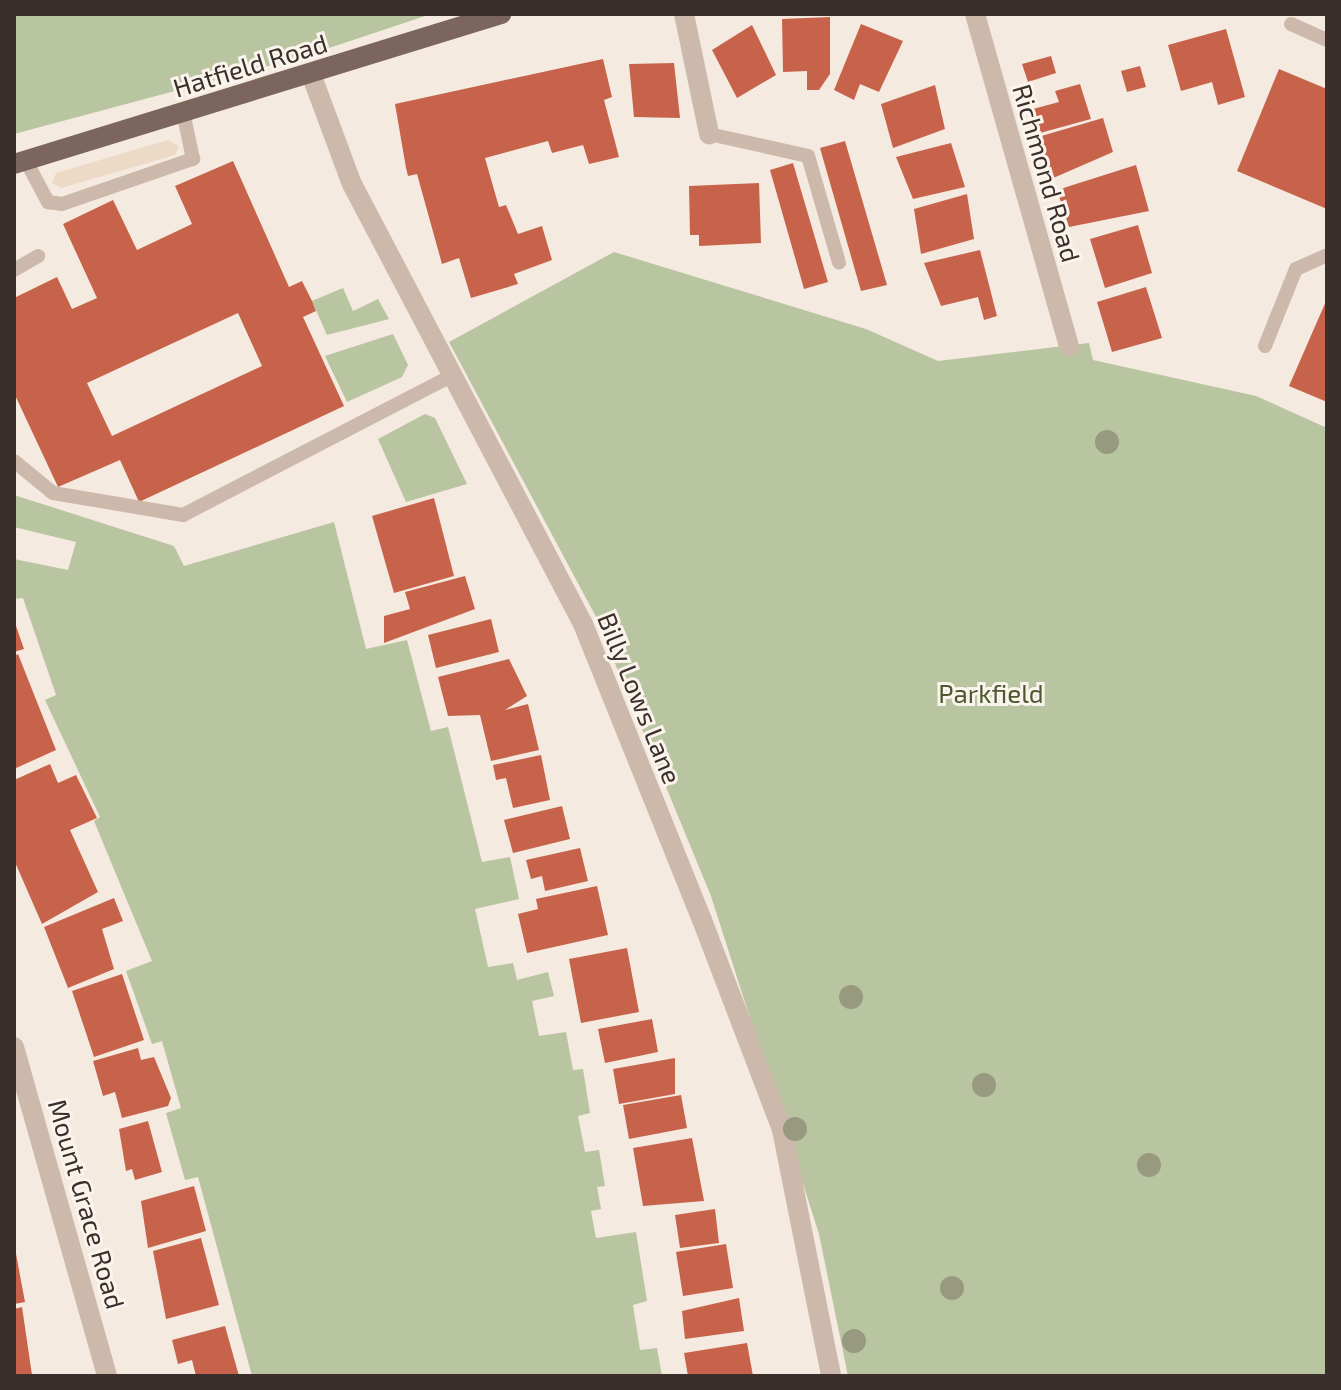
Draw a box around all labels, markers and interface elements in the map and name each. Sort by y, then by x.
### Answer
street label: Hatfield Road [169,27,331,103]
street label: Richmond Road [1007,80,1087,266]
street label: Billy Lows Lane [591,608,689,788]
park label: Parkfield [938,677,1044,709]
street label: Mount Grace Road [42,1096,132,1312]

